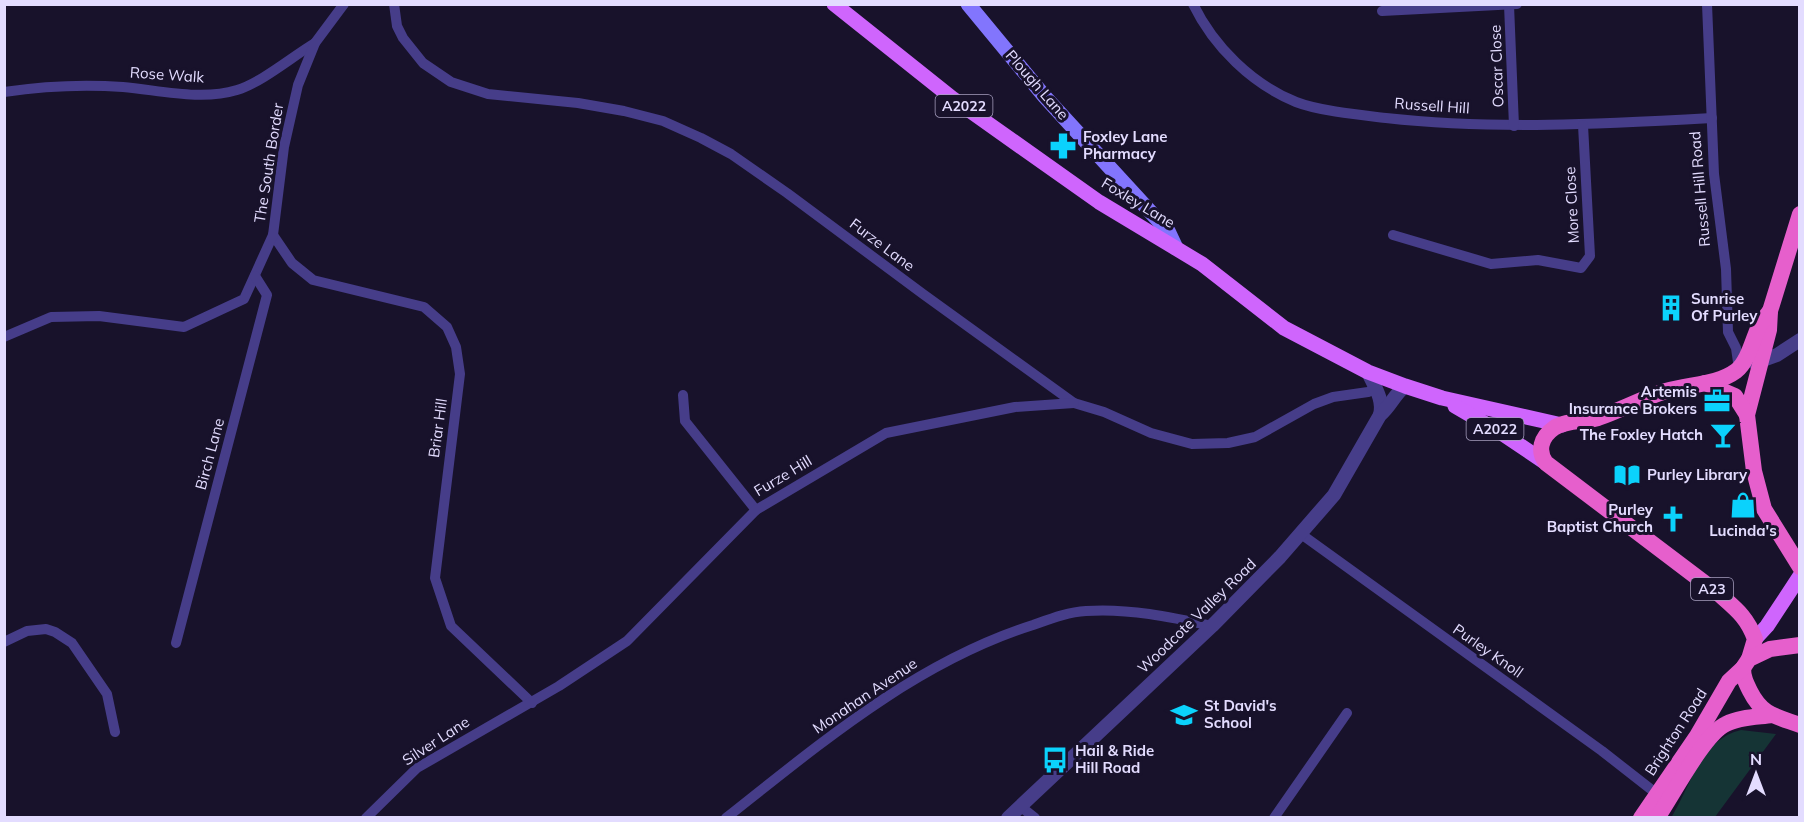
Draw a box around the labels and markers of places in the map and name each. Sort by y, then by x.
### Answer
place label: Foxley Lane Pharmacy [1083,127,1167,163]
pharmacy icon: Foxley Lane Pharmacy [1048,131,1078,161]
place label: Sunrise Of Purley [1691,289,1758,325]
building icon: Sunrise Of Purley [1656,293,1686,323]
place label: Artemis Insurance Brokers [1569,382,1697,418]
office icon: Artemis Insurance Brokers [1702,386,1732,416]
bar icon: The Foxley Hatch [1708,420,1738,450]
place label: The Foxley Hatch [1580,425,1703,444]
library icon: Purley Library [1612,460,1642,490]
place label: Purley Library [1647,465,1748,484]
shop icon: Lucinda's [1728,490,1758,520]
place label: Purley Baptist Church [1547,500,1654,536]
church icon: Purley Baptist Church [1658,504,1688,534]
place label: Lucinda's [1709,521,1777,540]
place label: St David's School [1204,696,1277,732]
school or university icon: St David's School [1169,700,1199,730]
place label: Hail & Ride Hill Road [1075,741,1154,777]
bus stop icon: Hail & Ride Hill Road [1040,745,1070,775]

